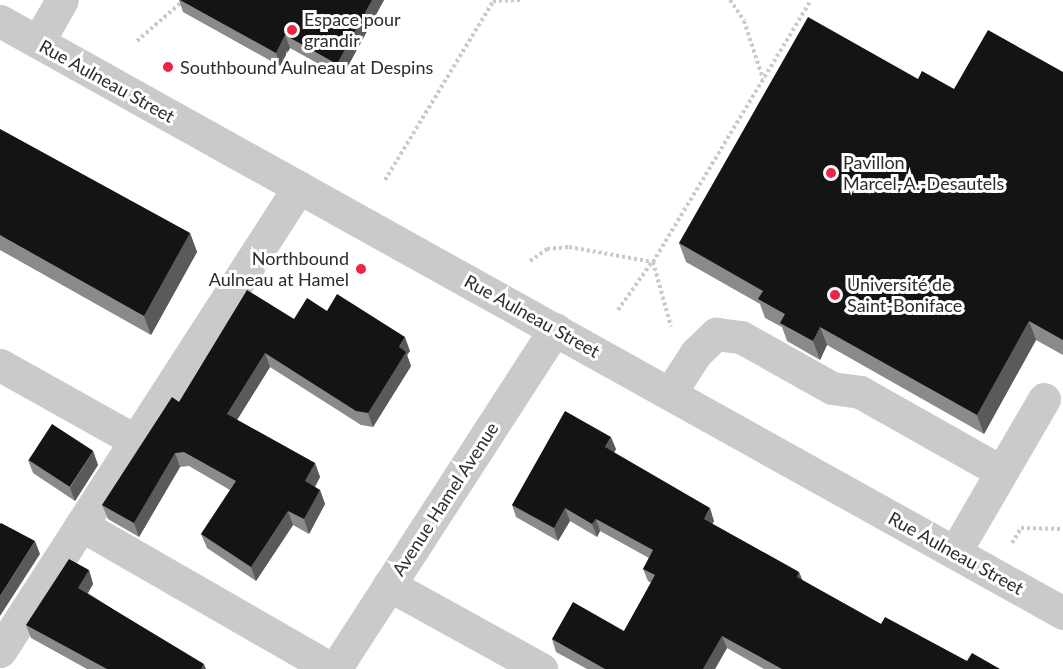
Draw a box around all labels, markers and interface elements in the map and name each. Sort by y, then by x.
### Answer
place label: Espace pour grandir [304,9,401,52]
marker: Espace pour grandir [285,23,299,37]
street label: Rue Aulneau Street [35,35,179,127]
place label: Southbound Aulneau at Despins [180,56,434,78]
marker: Southbound Aulneau at Despins [161,60,175,74]
place label: Pavillon Marcel-A.-Desautels [843,152,1004,195]
marker: Pavillon Marcel-A.-Desautels [824,166,838,180]
place label: Northbound Aulneau at Hamel [209,248,349,290]
marker: Northbound Aulneau at Hamel [354,262,368,276]
street label: Rue Aulneau Street [460,270,604,362]
place label: Université de Saint-Boniface [847,274,962,316]
marker: Université de Saint-Boniface [828,288,842,302]
street label: Avenue Hamel Avenue [387,418,503,580]
street label: Rue Aulneau Street [884,507,1028,599]

